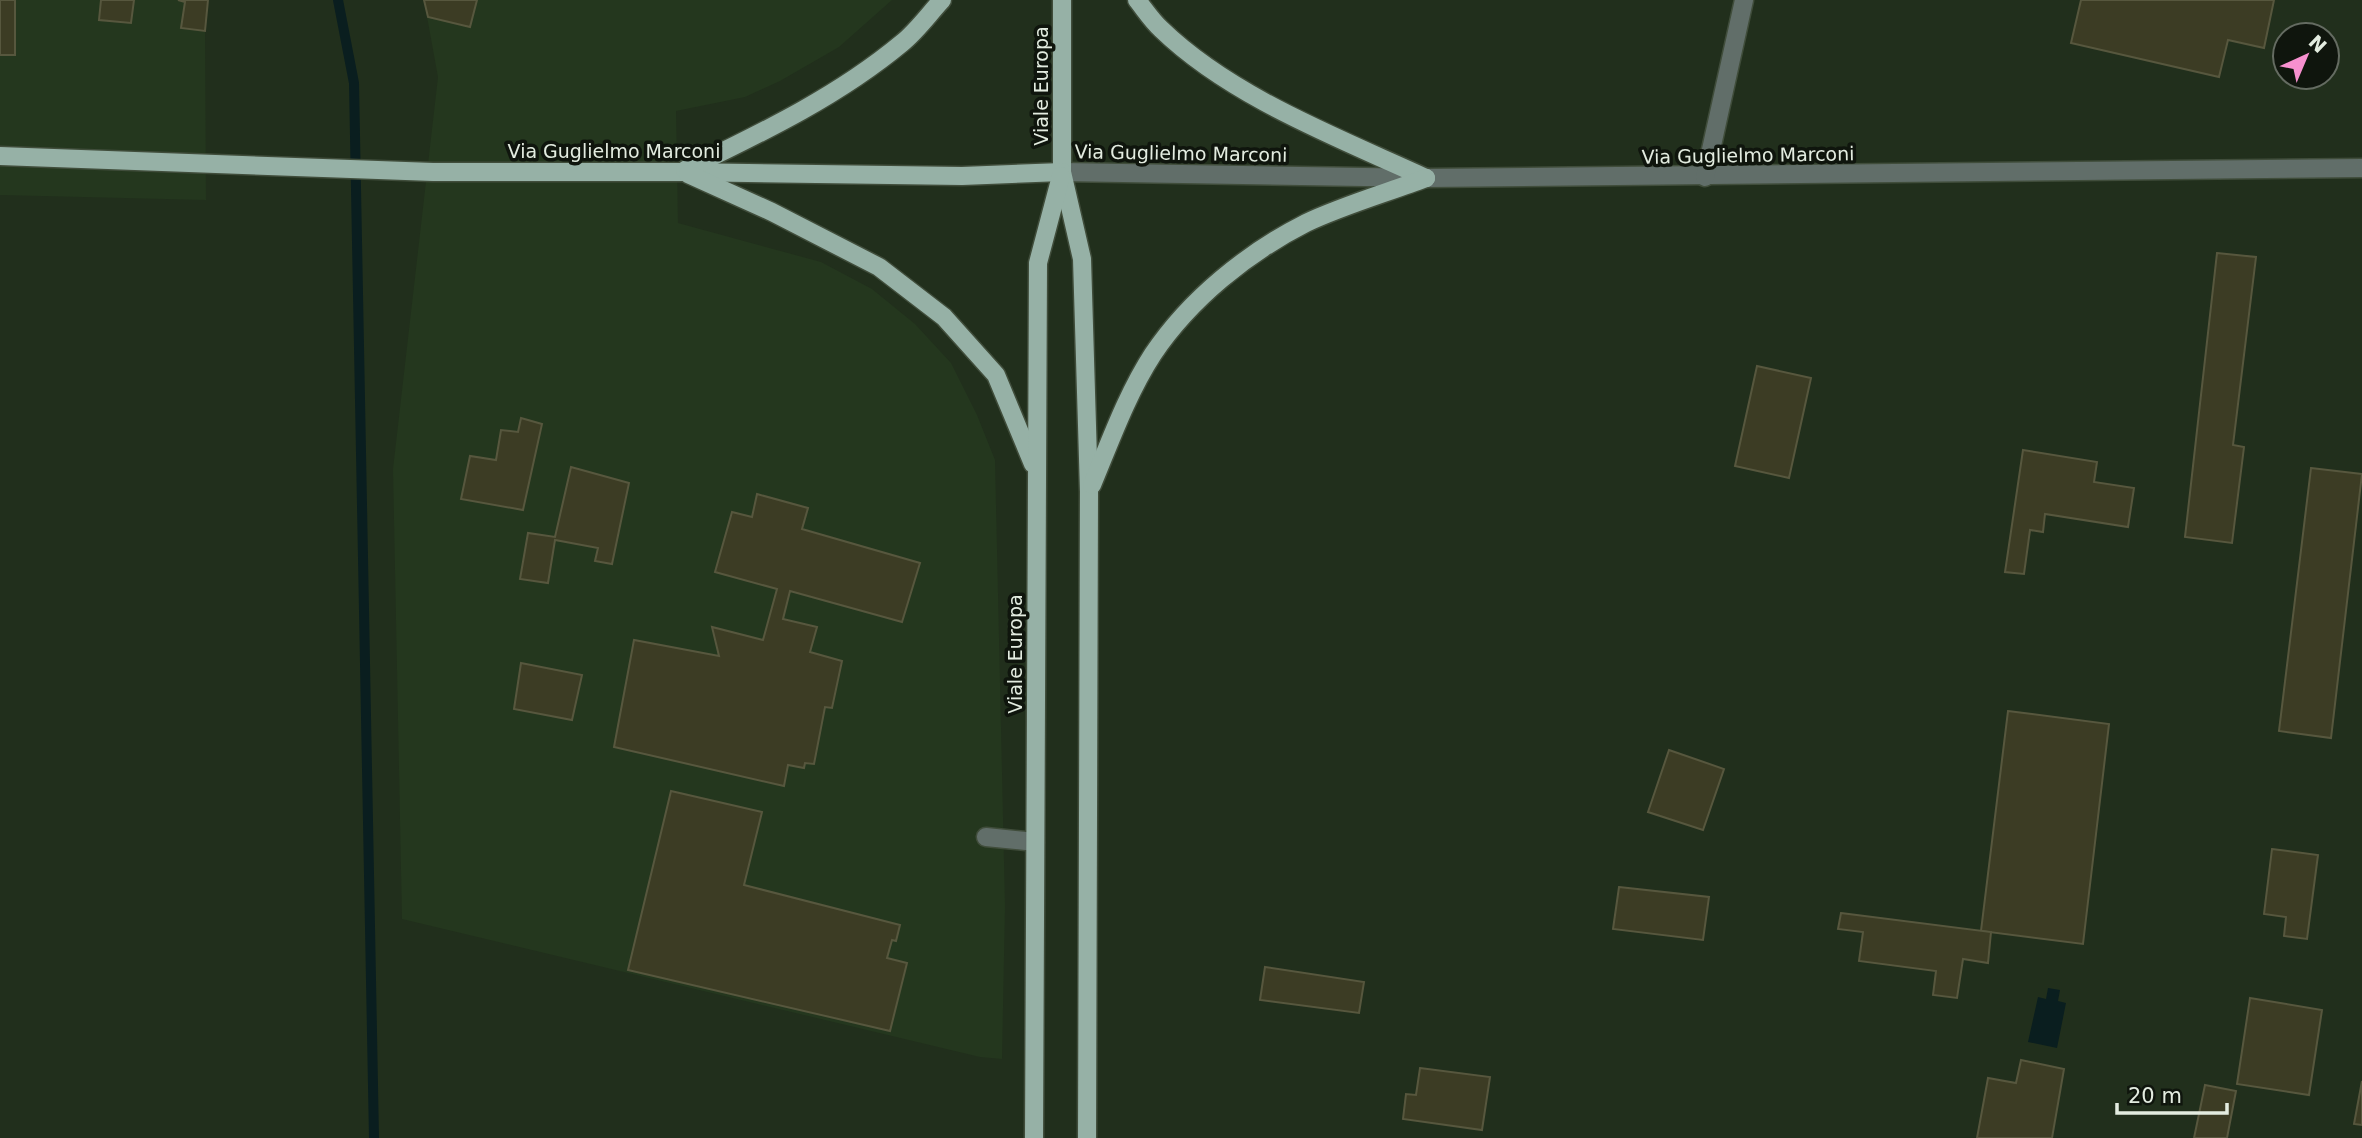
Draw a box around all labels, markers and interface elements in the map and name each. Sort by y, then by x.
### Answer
north arrow [2271,21,2341,91]
street label: Viale Europa [1030,26,1052,146]
text: N [2304,30,2331,57]
street label: Via Guglielmo Marconi [508,140,720,162]
street label: Via Guglielmo Marconi [1074,140,1288,166]
street label: Via Guglielmo Marconi [1641,142,1855,168]
street label: Viale Europa [1004,594,1026,714]
scale bar [2117,1072,2227,1116]
text: 20 m [2128,1084,2182,1108]

